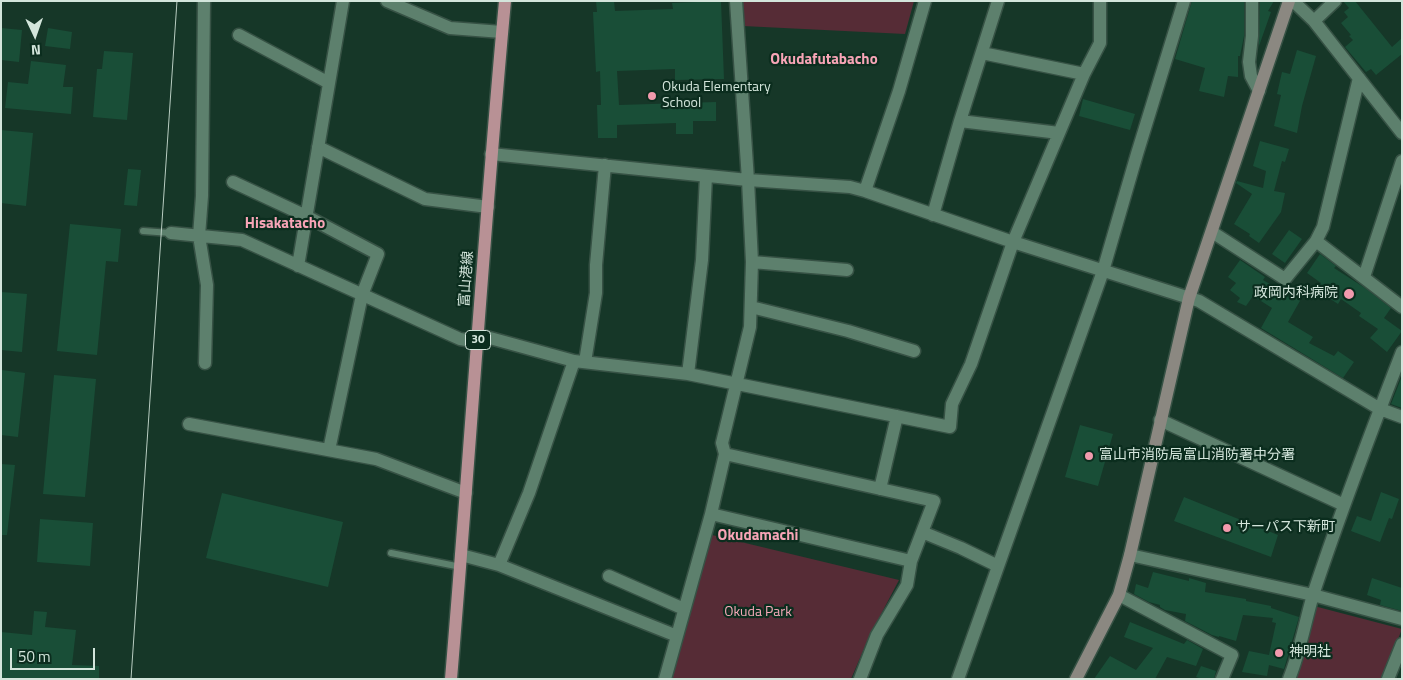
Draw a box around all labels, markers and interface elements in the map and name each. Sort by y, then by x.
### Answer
north arrow [10,10,60,60]
text: N [30,40,41,61]
district label: Okudafutabacho [770,51,878,69]
place label: Okuda Elementary School [662,80,771,112]
marker: Okuda Elementary School [646,90,658,102]
district label: Hisakatacho [245,215,325,233]
street label: 富山港線 [457,250,477,308]
place label: 政岡内科病院 [1254,286,1338,302]
marker: 政岡内科病院 [1342,287,1356,301]
road number: 30 [466,330,490,350]
place label: 富山市消防局富山消防署中分署 [1099,448,1295,464]
marker: 富山市消防局富山消防署中分署 [1083,450,1095,462]
place label: サーパス下新町 [1237,520,1335,536]
marker: サーパス下新町 [1221,522,1233,534]
district label: Okudamachi [718,527,798,545]
park label: Okuda Park [724,605,792,621]
scale bar [12,638,98,670]
text: 50 m [18,645,51,668]
place label: 神明社 [1289,645,1331,661]
marker: 神明社 [1273,647,1285,659]

